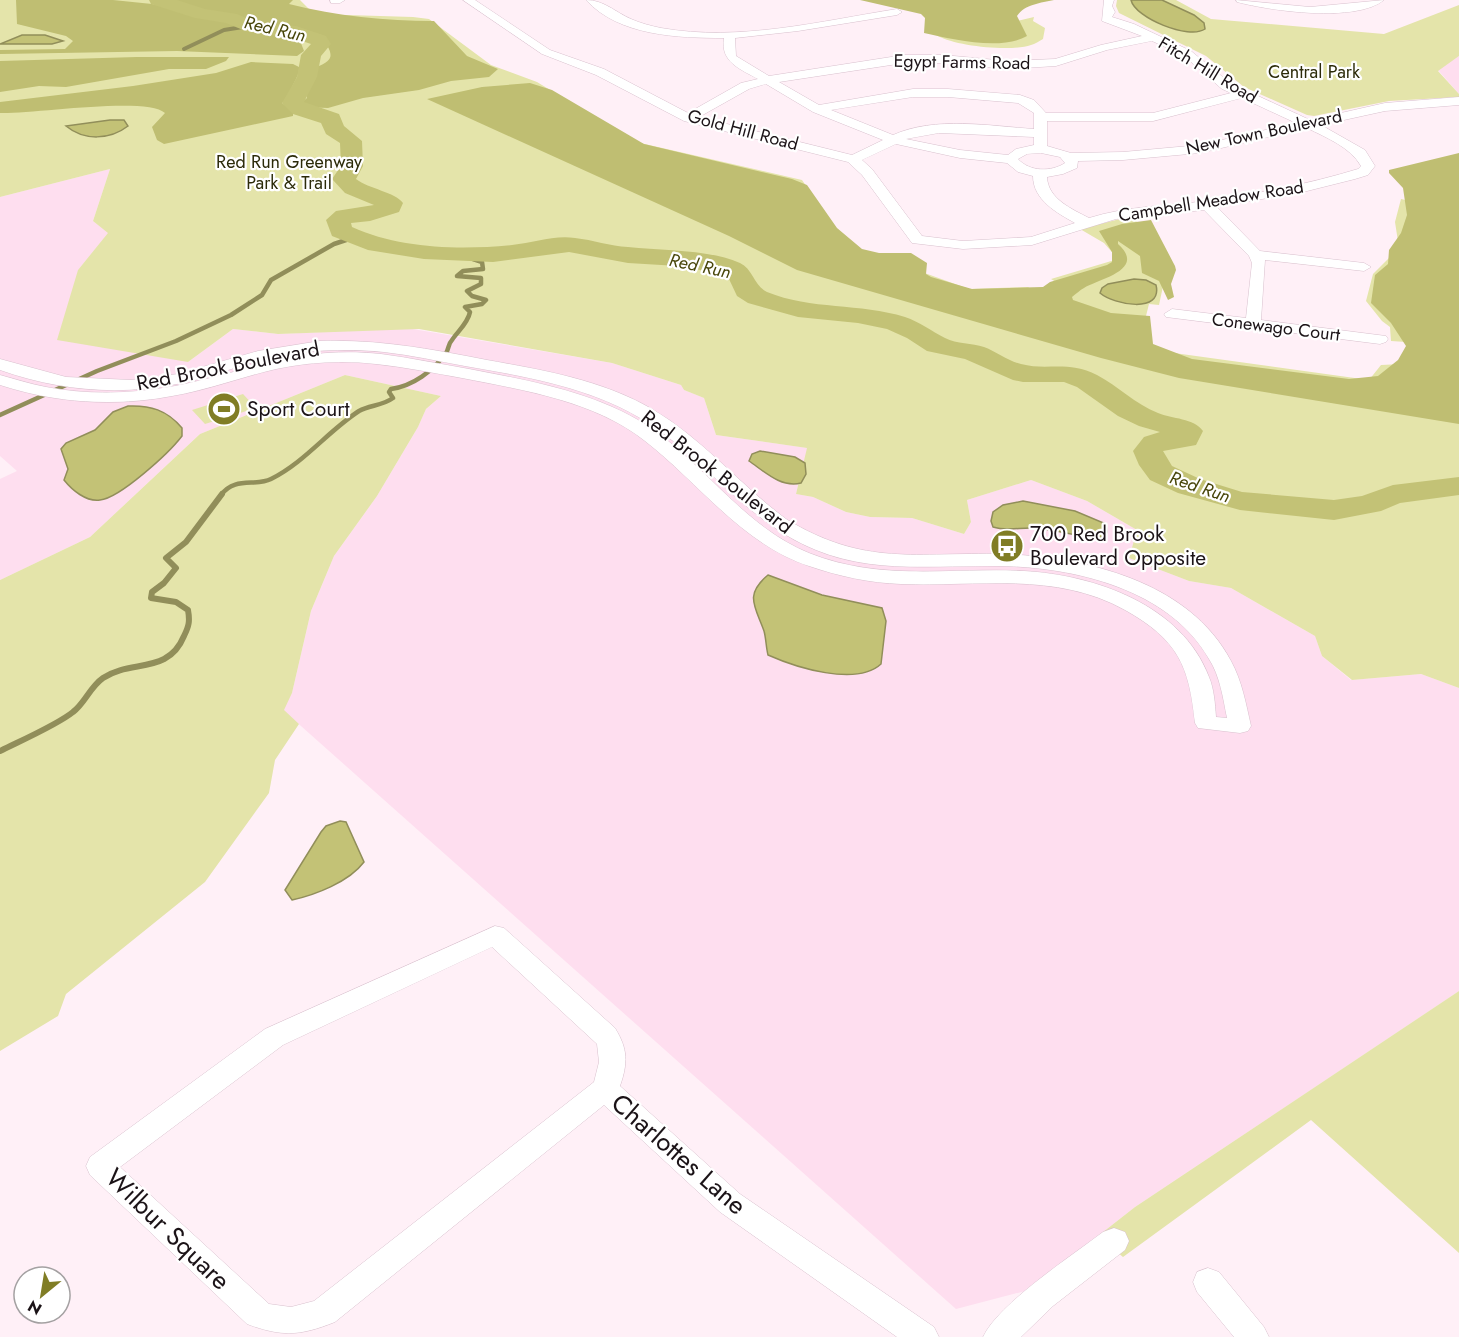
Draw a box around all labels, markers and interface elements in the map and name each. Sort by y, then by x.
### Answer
water label: Red Run [242,9,308,49]
street label: Fitch Hill Road [1154,30,1262,110]
street label: Egypt Farms Road [893,48,1031,76]
park label: Central Park [1268,59,1360,85]
street label: Gold Hill Road [685,103,801,157]
street label: New Town Boulevard [1183,103,1345,161]
park label: Red Run Greenway Park & Trail [216,149,362,196]
street label: Campbell Meadow Road [1116,174,1306,228]
water label: Red Run [667,247,733,285]
street label: Conewago Court [1210,306,1342,348]
street label: Red Brook Boulevard [134,334,322,398]
sports icon: Sport Court [206,391,242,427]
place label: Sport Court [247,394,350,424]
street label: Red Brook Boulevard [634,403,800,541]
water label: Red Run [1166,465,1234,509]
place label: 700 Red Brook Boulevard Opposite [1030,519,1206,573]
bus stop icon: 700 Red Brook Boulevard Opposite [989,528,1025,564]
street label: Charlottes Lane [603,1084,755,1224]
street label: Wilbur Square [97,1159,239,1299]
north arrow [12,1265,72,1325]
text: N [23,1294,46,1321]

